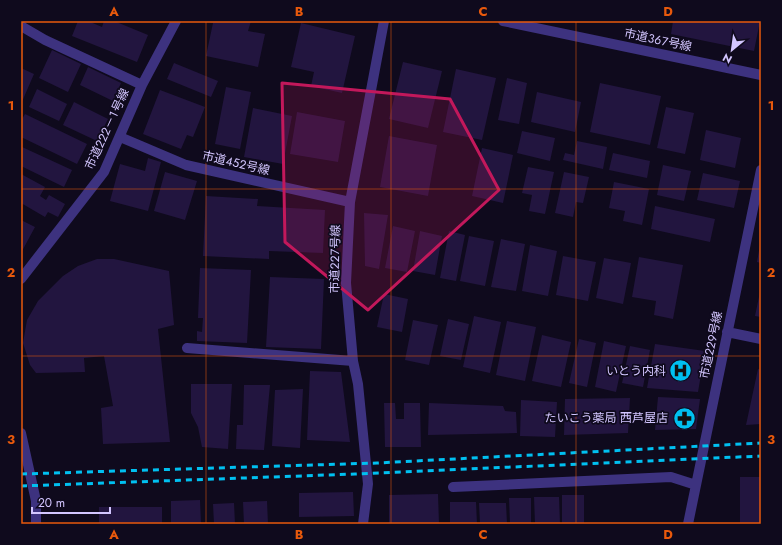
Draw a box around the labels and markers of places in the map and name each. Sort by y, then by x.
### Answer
hospital icon: いとう内科 [668,358,694,384]
place label: いとう内科 [606,362,666,380]
pharmacy icon: たいこう薬局 西芦屋店 [671,405,697,431]
place label: たいこう薬局 西芦屋店 [544,409,668,427]

